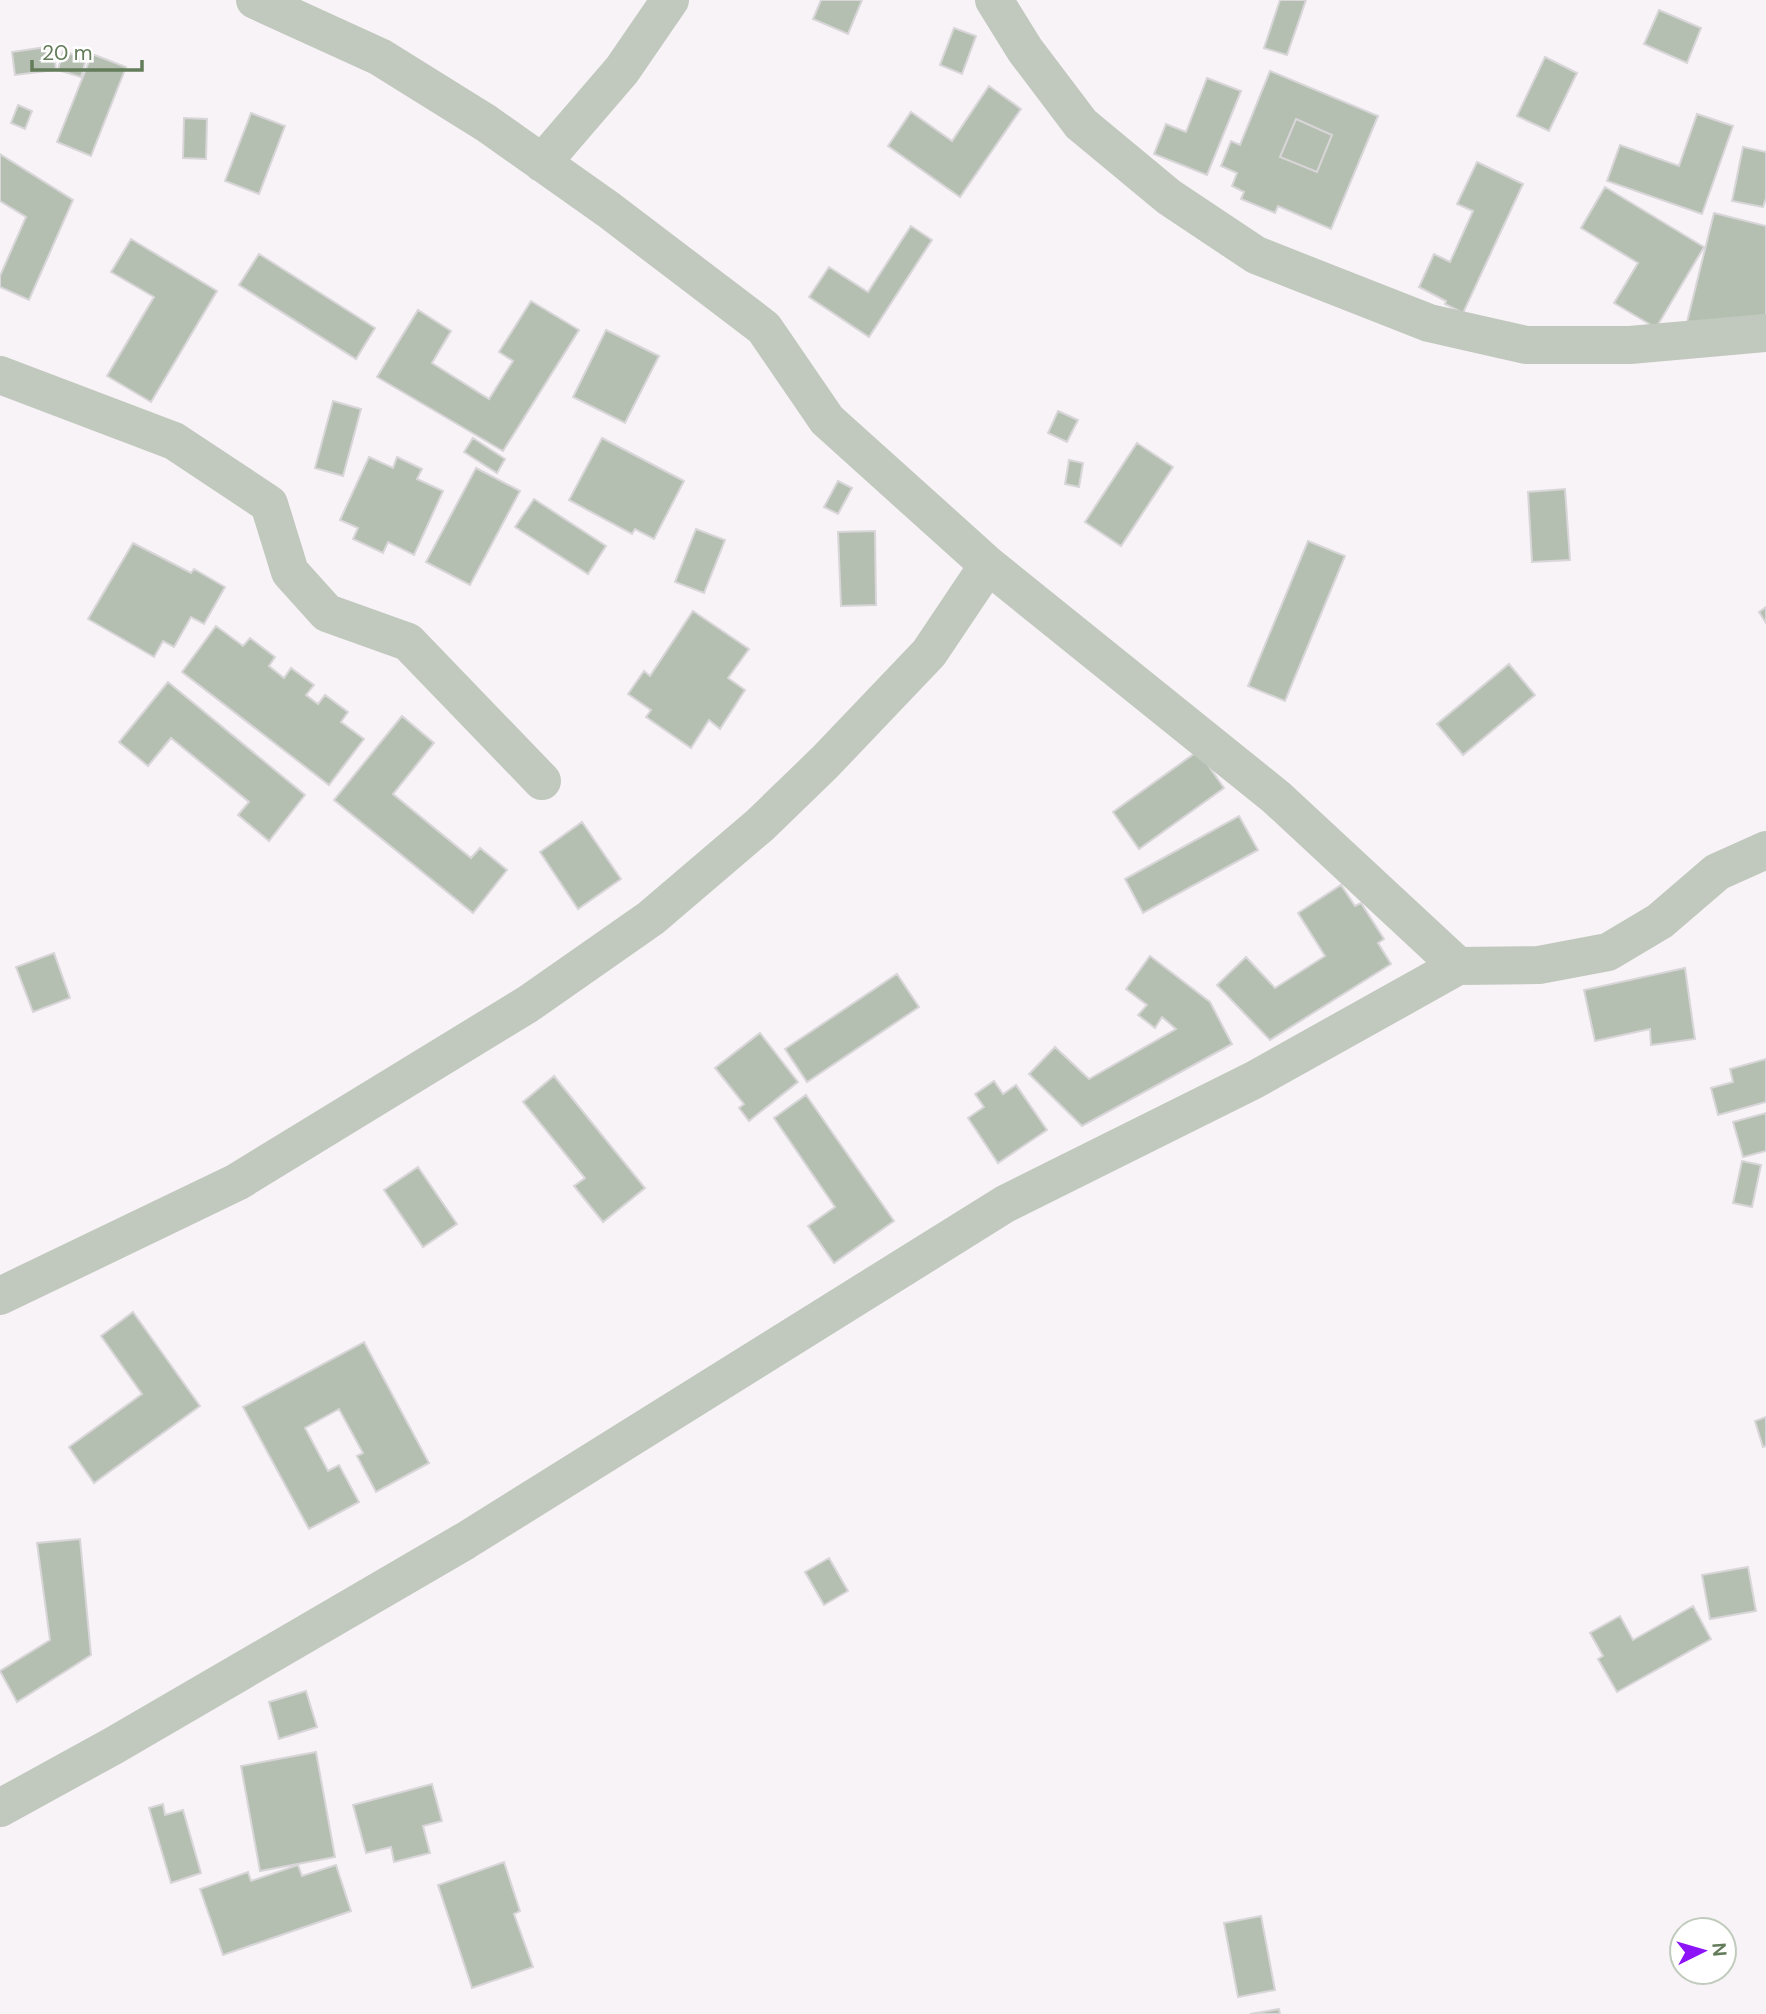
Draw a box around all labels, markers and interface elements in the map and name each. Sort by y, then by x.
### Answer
scale bar [32,28,142,72]
text: 20 m [42,39,93,67]
north arrow [1668,1916,1738,1986]
text: N [1706,1942,1732,1958]

